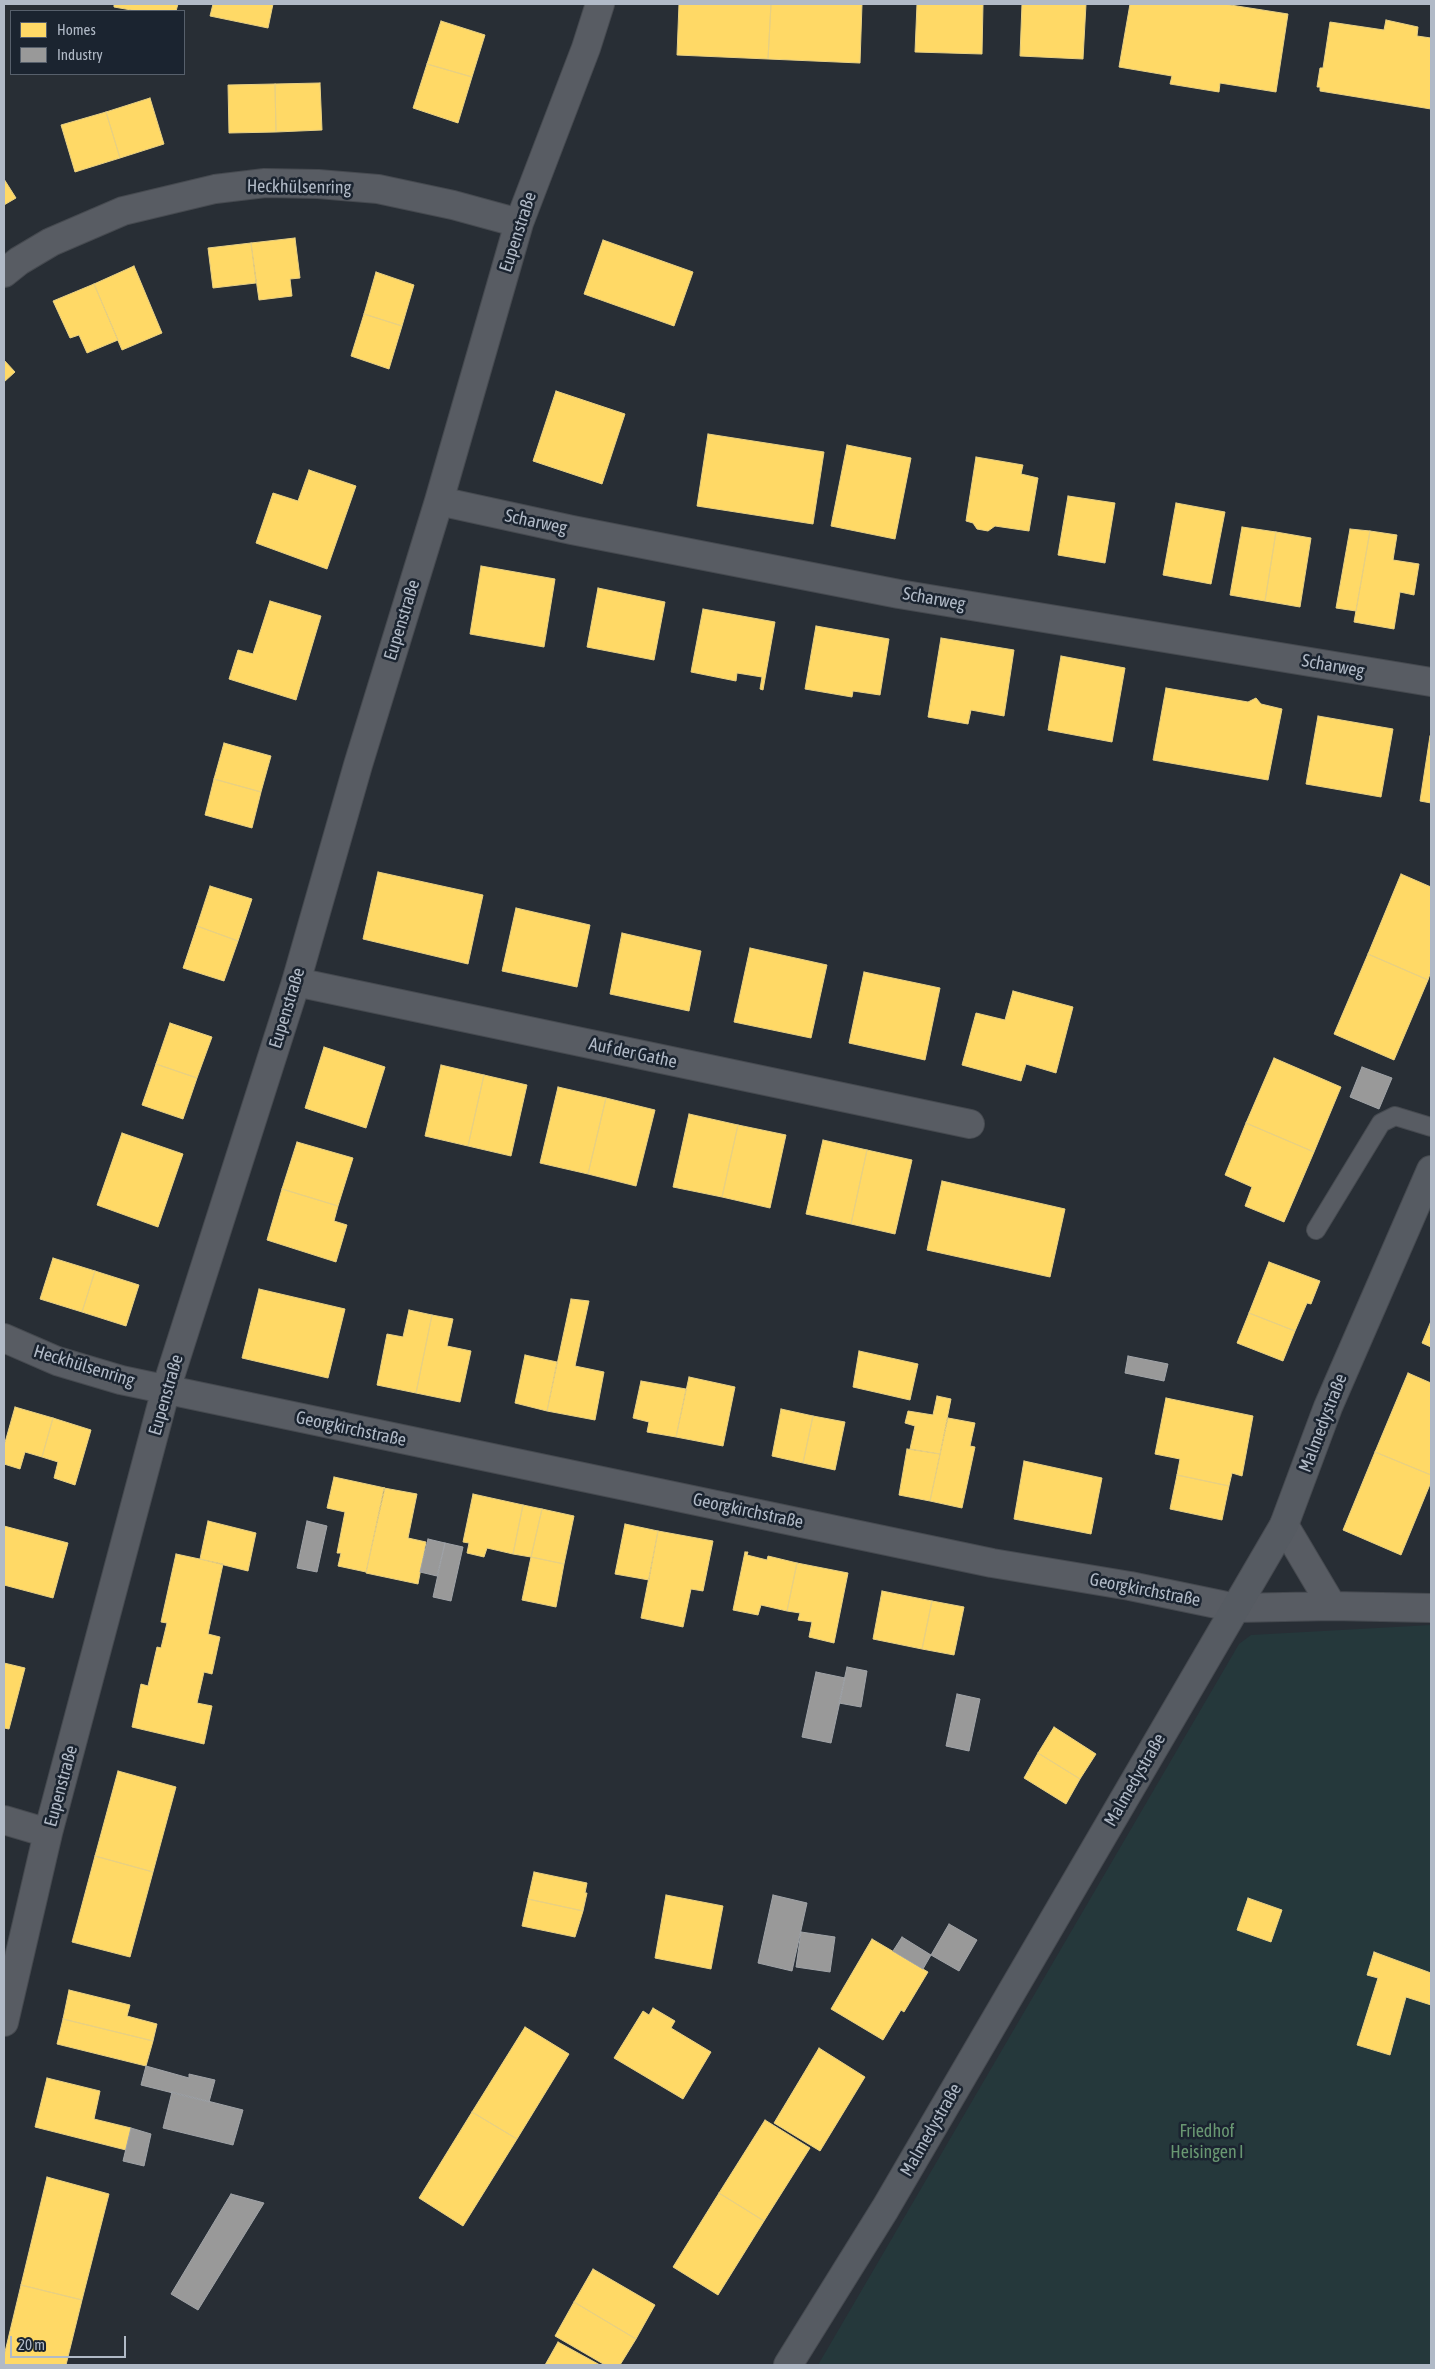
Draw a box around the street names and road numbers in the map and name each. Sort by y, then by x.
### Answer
street label: Heckhülsenring [247,175,351,199]
street label: Eupenstraße [495,189,541,275]
street label: Scharweg [503,505,569,539]
street label: Eupenstraße [379,577,425,663]
street label: Scharweg [901,583,967,615]
street label: Scharweg [1300,650,1366,682]
street label: Eupenstraße [264,965,310,1051]
street label: Auf der Gathe [587,1033,679,1073]
street label: Heckhülsenring [31,1340,137,1392]
street label: Eupenstraße [144,1352,188,1438]
street label: Malmedystraße [1294,1371,1352,1475]
street label: Georgkirchstraße [294,1407,408,1451]
street label: Georgkirchstraße [691,1489,805,1533]
street label: Georgkirchstraße [1088,1569,1202,1611]
street label: Malmedystraße [1100,1730,1170,1830]
street label: Eupenstraße [40,1743,82,1829]
street label: Malmedystraße [896,2080,966,2180]

